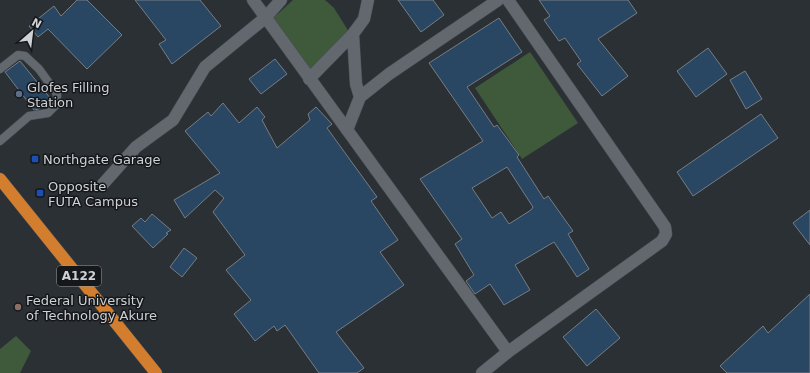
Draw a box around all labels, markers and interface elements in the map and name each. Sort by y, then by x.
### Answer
north arrow [12,12,52,52]
text: N [29,16,44,32]
place label: Glofes Filling Station [27,80,110,110]
marker: Glofes Filling Station [14,89,24,99]
place label: Northgate Garage [43,152,160,167]
marker: Northgate Garage [30,154,40,164]
place label: Opposite FUTA Campus [48,179,138,209]
marker: Opposite FUTA Campus [35,188,45,198]
road number: A122 [57,266,101,286]
place label: Federal University of Technology Akure [26,293,157,323]
marker: Federal University of Technology Akure [13,302,23,312]

